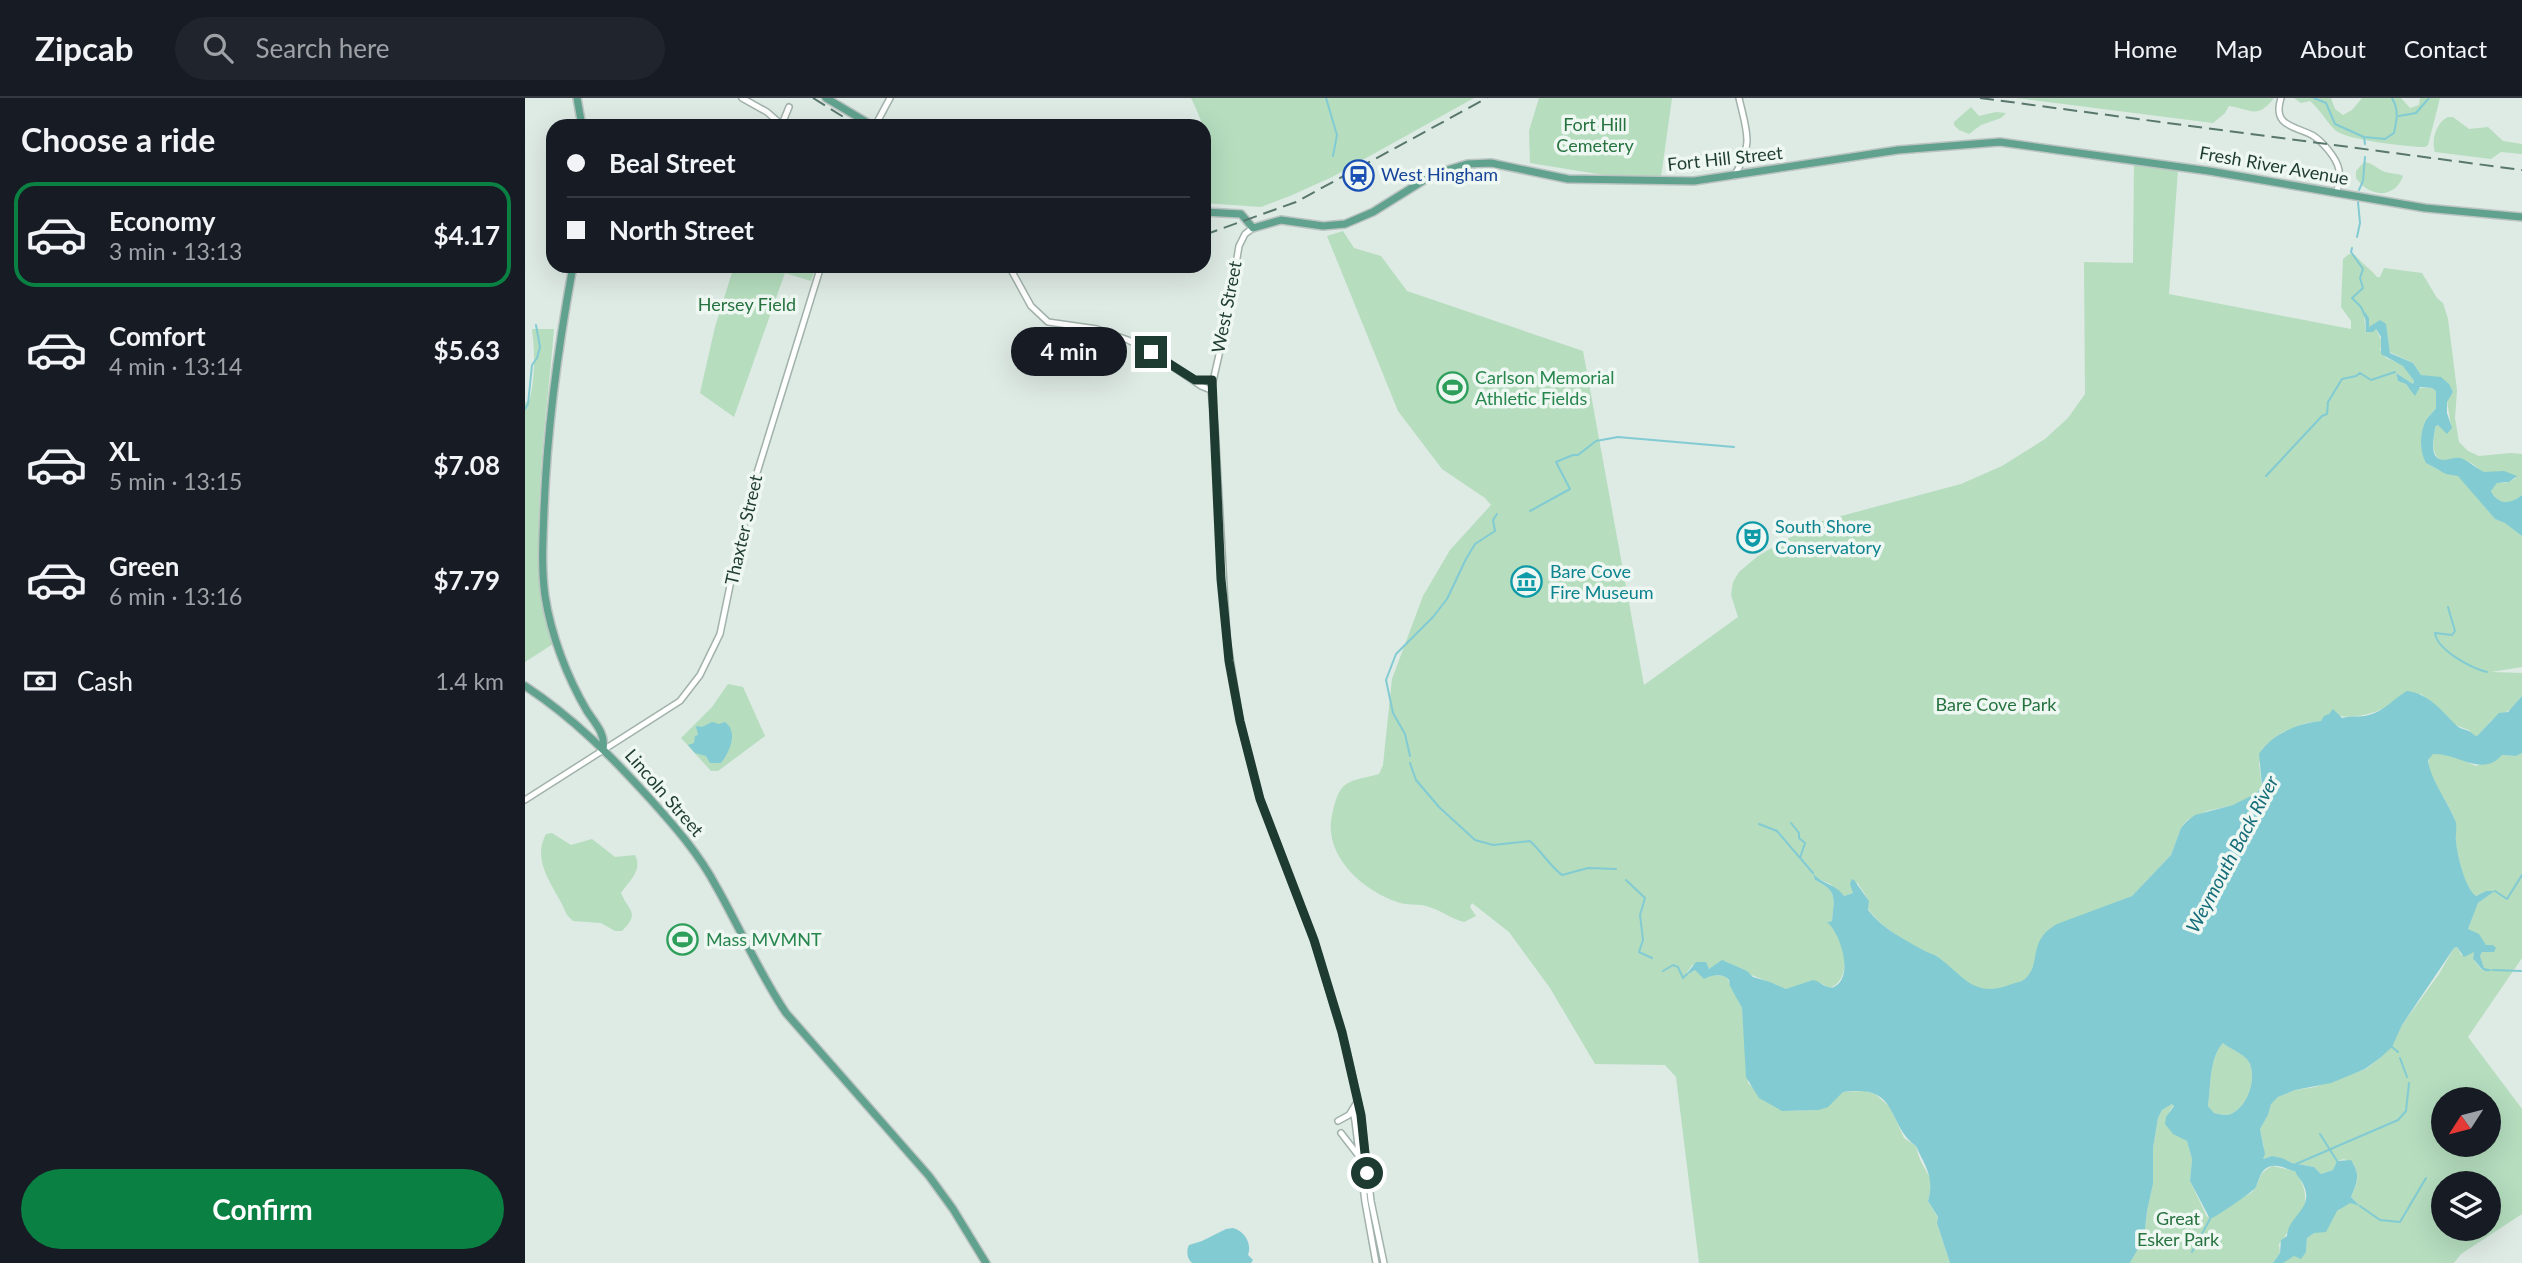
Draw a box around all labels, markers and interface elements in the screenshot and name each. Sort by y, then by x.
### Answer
search box [175,17,665,80]
text: Zipcab [35,28,133,68]
icon: search [199,29,237,67]
text: Search here [255,32,390,64]
text: Home [2113,34,2177,63]
text: Map [2215,34,2263,63]
text: About [2301,34,2366,63]
text: Contact [2404,34,2487,63]
park label: Fort Hill Cemetery [1556,113,1634,156]
text: Choose a ride [21,120,215,159]
street label: Fort Hill Street [1666,141,1784,175]
street label: Fresh River Avenue [2198,141,2351,189]
text: Beal Street [609,147,736,179]
station icon: West Hingham [1341,158,1375,192]
place label: West Hingham [1381,163,1498,185]
icon: car [25,203,88,266]
text: Economy [109,205,215,237]
text: North Street [609,214,754,246]
text: $4.17 [434,219,500,251]
text: 3 min · 13:13 [109,237,242,265]
street label: West Street [1206,258,1246,355]
park label: Hersey Field [698,293,796,315]
icon: car [25,318,88,381]
text: Comfort [109,320,206,352]
callout: 4 min [1011,328,1127,376]
text: $5.63 [434,334,500,366]
route end [1135,336,1167,368]
text: 4 min [1040,337,1098,365]
text: 4 min · 13:14 [109,352,242,380]
place label: Carlson Memorial Athletic Fields [1475,366,1614,409]
sports icon: Carlson Memorial Athletic Fields [1435,371,1469,405]
icon: car [25,433,88,496]
text: XL [109,435,140,467]
text: $7.08 [434,449,500,481]
text: 5 min · 13:15 [109,467,242,495]
street label: Thaxter Street [720,472,767,587]
place label: South Shore Conservatory [1775,515,1882,558]
theatre icon: South Shore Conservatory [1735,520,1769,554]
icon: car [25,548,88,611]
text: Green [109,550,179,582]
place label: Bare Cove Fire Museum [1550,560,1653,603]
text: $7.79 [434,564,500,596]
museum icon: Bare Cove Fire Museum [1510,565,1544,599]
text: 6 min · 13:16 [109,582,242,610]
icon: cash [21,662,59,700]
text: Cash [77,665,133,697]
text: 1.4 km [435,667,504,695]
park label: Bare Cove Park [1936,693,2057,715]
street label: Lincoln Street [621,744,709,841]
water label: Weymouth Back River [2181,771,2283,936]
sports icon: Mass MVMNT [666,923,700,957]
place label: Mass MVMNT [706,928,822,950]
north arrow [2431,1087,2501,1157]
map controls [2431,1087,2501,1241]
route start [1351,1157,1383,1189]
button: Confirm [21,1169,504,1249]
button: layers [2431,1171,2501,1241]
park label: Great Esker Park [2137,1207,2220,1250]

